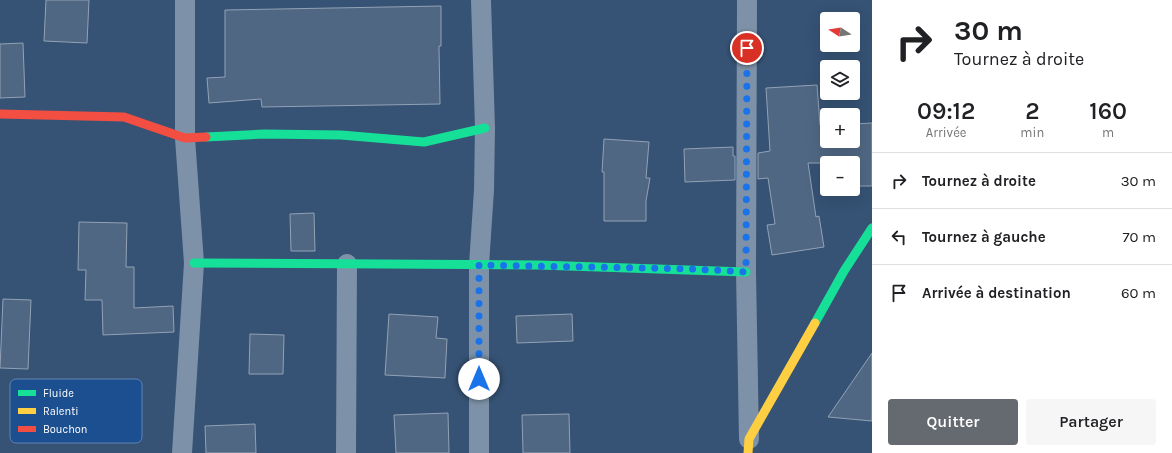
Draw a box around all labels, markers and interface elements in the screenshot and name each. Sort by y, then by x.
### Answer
north arrow [820,12,860,52]
map controls [820,12,860,196]
text: 30 m [954,14,1023,47]
icon: right [888,16,940,68]
pin [730,31,764,65]
icon: arrive [736,37,758,59]
text: Tournez à droite [954,48,1084,70]
button: layers [820,60,860,100]
text: 09:12 [917,97,975,125]
text: 2 [1025,97,1039,125]
text: 160 [1089,97,1127,125]
button: + [820,108,860,148]
text: Arrivée [926,125,967,140]
text: min [1020,125,1044,140]
text: m [1102,125,1114,140]
button: − [820,156,860,196]
icon: right [888,170,910,192]
text: Tournez à droite [922,172,1036,190]
text: 30 m [1121,172,1156,190]
icon: left [888,226,910,248]
text: Tournez à gauche [922,228,1046,246]
text: 70 m [1122,228,1156,246]
icon: arrive [888,282,910,304]
text: Arrivée à destination [922,284,1071,302]
text: 60 m [1121,284,1156,302]
position arrow [458,358,500,400]
legend [10,379,142,443]
text: Fluide [43,387,74,400]
button: Quitter [888,399,1018,445]
button: Partager [1026,399,1156,445]
text: Ralenti [43,405,79,418]
text: Bouchon [43,423,87,436]

